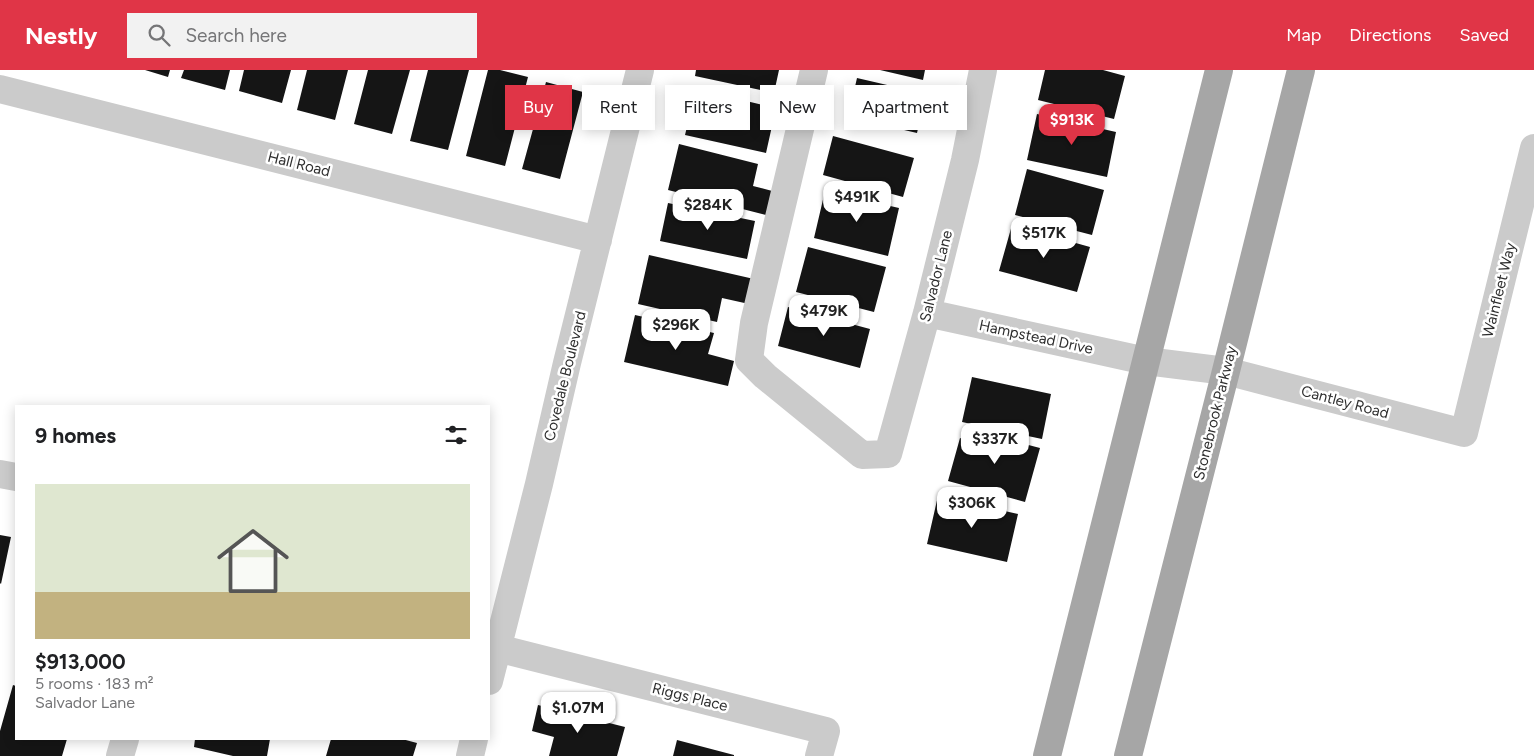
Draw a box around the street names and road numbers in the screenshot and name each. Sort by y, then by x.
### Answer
street label: Hall Road [266,148,332,180]
street label: Salvador Lane [916,228,956,324]
street label: Wainfleet Way [1479,241,1520,339]
street label: Covedale Boulevard [540,309,590,443]
street label: Hampstead Drive [977,316,1095,358]
street label: Stonebrook Parkway [1190,344,1240,482]
street label: Cantley Road [1299,382,1391,422]
street label: Riggs Place [650,679,730,715]

